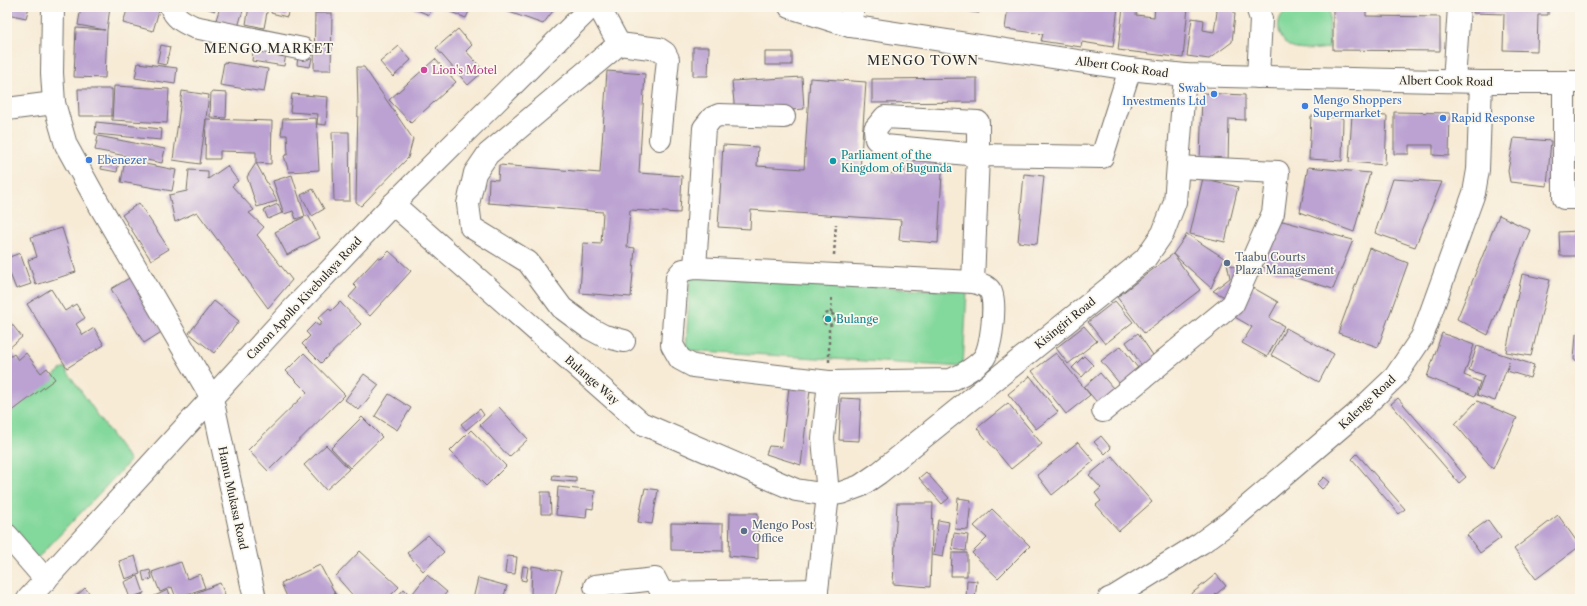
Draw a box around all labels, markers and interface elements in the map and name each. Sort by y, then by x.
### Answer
district label: MENGO MARKET [204,40,334,56]
district label: MENGO TOWN [867,52,979,68]
street label: Albert Cook Road [1074,53,1170,81]
place label: Lion's Motel [432,63,498,77]
marker: Lion's Motel [419,65,429,75]
street label: Albert Cook Road [1398,73,1493,89]
place label: Swab Investments Ltd [1122,81,1206,108]
marker: Swab Investments Ltd [1209,89,1219,99]
place label: Mengo Shoppers Supermarket [1313,93,1402,120]
marker: Mengo Shoppers Supermarket [1300,101,1310,111]
place label: Rapid Response [1451,111,1535,125]
marker: Rapid Response [1438,113,1448,123]
place label: Parliament of the Kingdom of Bugunda [841,148,952,175]
place label: Ebenezer [97,153,147,167]
marker: Ebenezer [84,155,94,165]
marker: Parliament of the Kingdom of Bugunda [828,156,838,166]
street label: Canon Apollo Kivebulaya Road [243,234,365,362]
place label: Taabu Courts Plaza Management [1235,250,1334,277]
marker: Taabu Courts Plaza Management [1222,258,1232,268]
street label: Kisingiri Road [1032,294,1098,352]
place label: Bulange [836,312,878,326]
marker: Bulange [823,314,833,324]
street label: Bulange Way [562,353,623,408]
street label: Kalenge Road [1336,372,1399,432]
street label: Hamu Mukasa Road [215,445,251,551]
place label: Mengo Post Office [752,518,814,545]
marker: Mengo Post Office [739,526,749,536]

